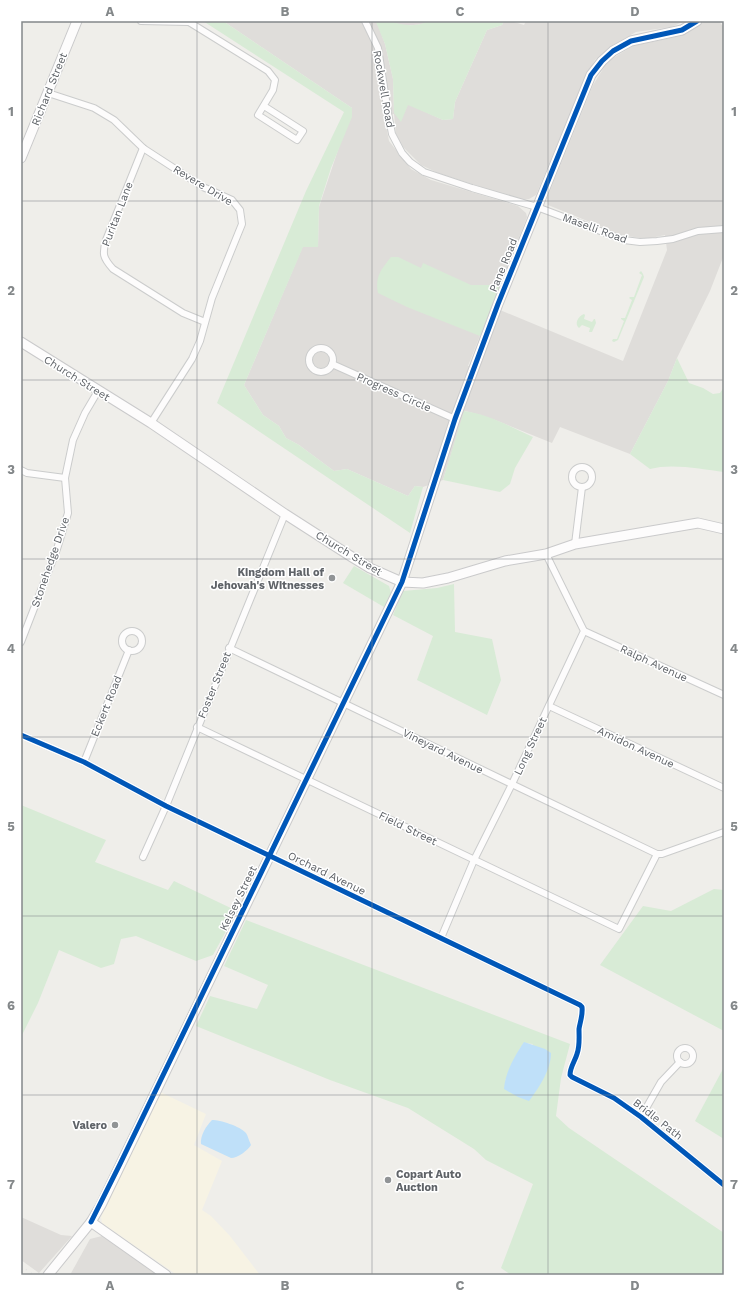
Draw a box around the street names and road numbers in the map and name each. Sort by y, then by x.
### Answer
street label: Rockwell Road [370,49,397,129]
street label: Richard Street [29,50,70,128]
street label: Revere Drive [171,163,235,208]
street label: Puritan Lane [99,180,136,248]
street label: Maselli Road [561,211,629,246]
street label: Pane Road [487,236,520,294]
street label: Church Street [41,353,112,404]
street label: Progress Circle [355,370,433,415]
street label: Stonehedge Drive [29,515,72,609]
street label: Church Street [313,528,385,579]
street label: Ralph Avenue [618,642,690,685]
street label: Foster Street [195,650,234,720]
street label: Eckert Road [88,674,125,739]
street label: Long Street [511,715,550,777]
street label: Amidon Avenue [595,724,676,771]
street label: Vineyard Avenue [400,726,485,777]
street label: Field Street [377,809,439,848]
street label: Orchard Avenue [286,849,368,898]
street label: Kelsey Street [217,863,260,933]
street label: Bridle Path [630,1096,685,1143]

